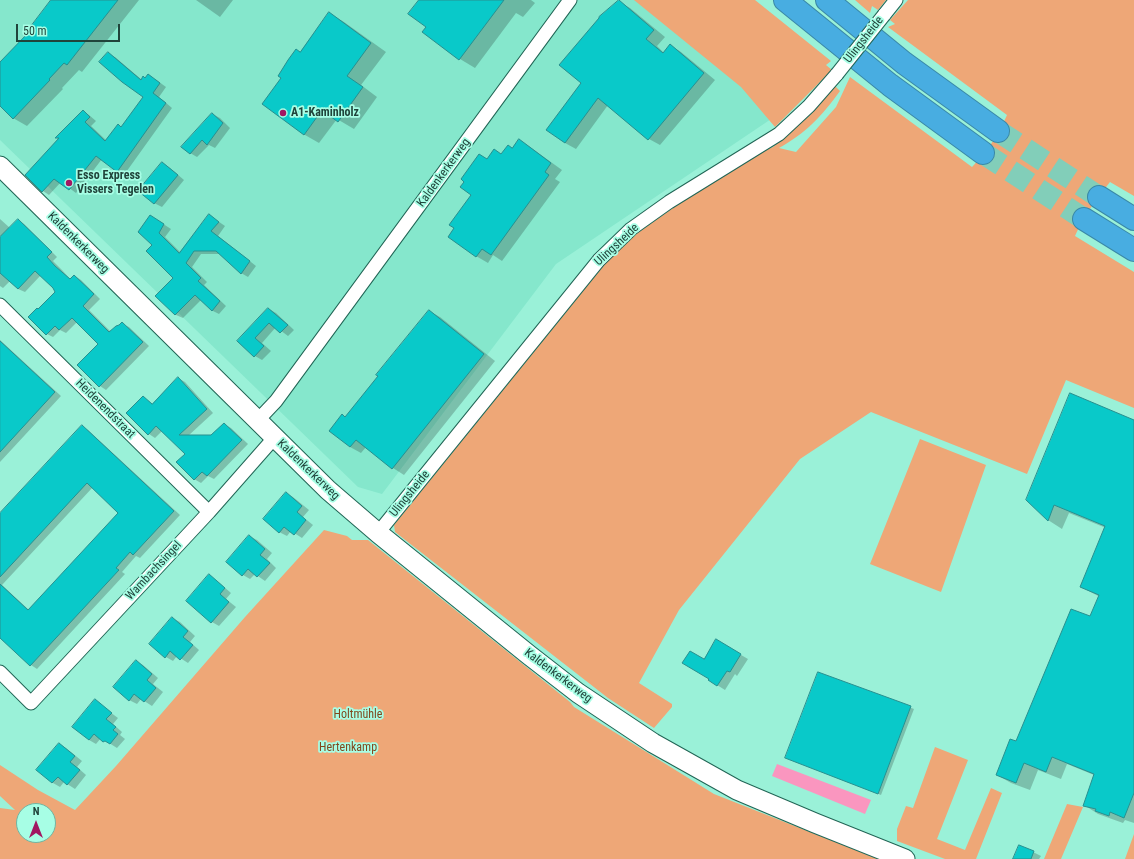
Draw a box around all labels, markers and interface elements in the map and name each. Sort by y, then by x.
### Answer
street label: Ulingsheide [841,14,887,66]
scale bar [18,16,122,42]
text: 50 m [23,24,47,38]
place label: A1-Kaminholz [291,106,359,120]
marker: A1-Kaminholz [278,108,288,118]
street label: Kaldenkerkerweg [414,136,474,210]
place label: Esso Express Vissers Tegelen [77,169,154,197]
marker: Esso Express Vissers Tegelen [64,178,74,188]
street label: Kaldenkerkerweg [44,209,112,277]
street label: Ulingsheide [592,221,642,269]
street label: Heidenendstraat [72,376,138,442]
street label: Kaldenkerkerweg [274,437,342,503]
street label: Ulingsheide [387,468,433,520]
street label: Wambachsingel [123,539,185,603]
street label: Kaldenkerkerweg [521,646,595,706]
park label: Holtmühle [334,708,382,722]
park label: Hertenkamp [319,741,377,755]
north arrow [16,803,56,843]
text: N [33,805,39,818]

